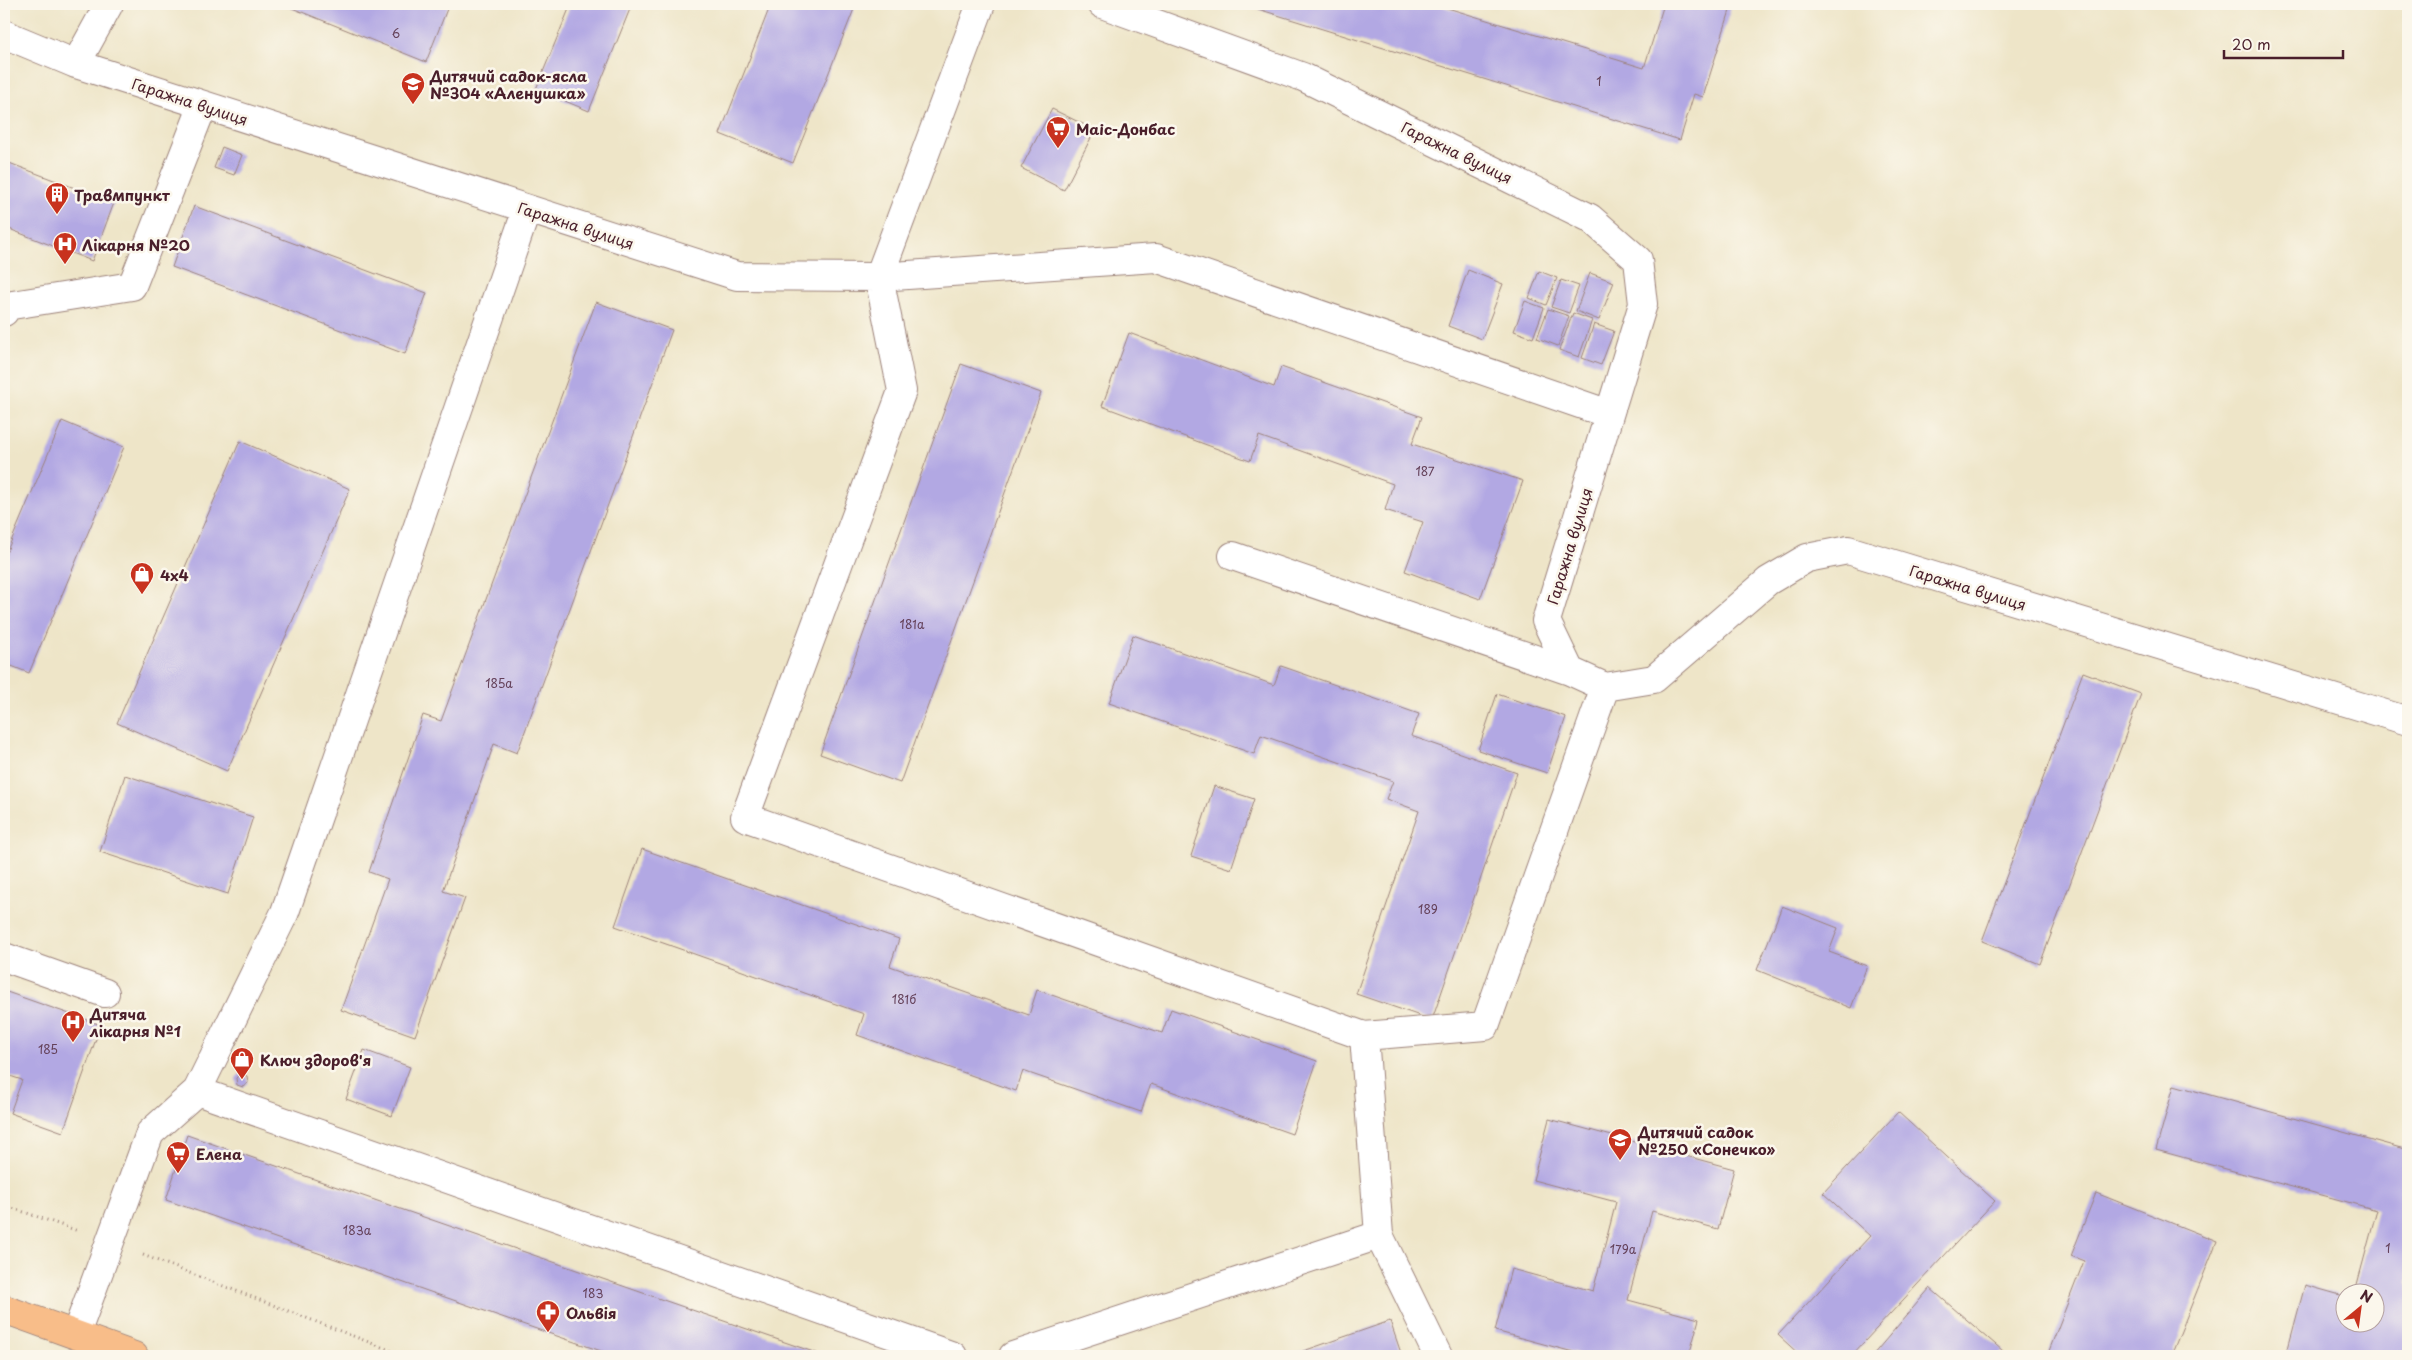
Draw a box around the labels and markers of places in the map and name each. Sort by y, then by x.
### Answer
place label: Дитячий садок-ясла №304 «Аленушка» [429,64,587,104]
school or university icon: Дитячий садок-ясла №304 «Аленушка» [400,71,426,105]
supermarket icon: Маіс-Донбас [1045,115,1071,149]
place label: Маіс-Донбас [1076,117,1175,140]
building icon: Травмпункт [44,181,70,215]
place label: Травмпункт [74,183,171,206]
hospital icon: Лікарня №20 [52,231,78,265]
place label: Лікарня №20 [82,233,190,256]
shop icon: 4x4 [129,561,155,595]
place label: 4x4 [160,563,189,586]
place label: Дитяча лікарня №1 [89,1002,181,1042]
hospital icon: Дитяча лікарня №1 [60,1009,86,1043]
shop icon: Ключ здоров'я [229,1046,255,1080]
place label: Ключ здоров'я [260,1048,371,1071]
place label: Дитячий садок №250 «Сонечко» [1637,1120,1775,1160]
school or university icon: Дитячий садок №250 «Сонечко» [1607,1127,1633,1161]
supermarket icon: Елена [165,1140,191,1174]
place label: Елена [196,1142,242,1165]
pharmacy icon: Ольвія [535,1299,561,1333]
place label: Ольвія [566,1301,616,1324]

